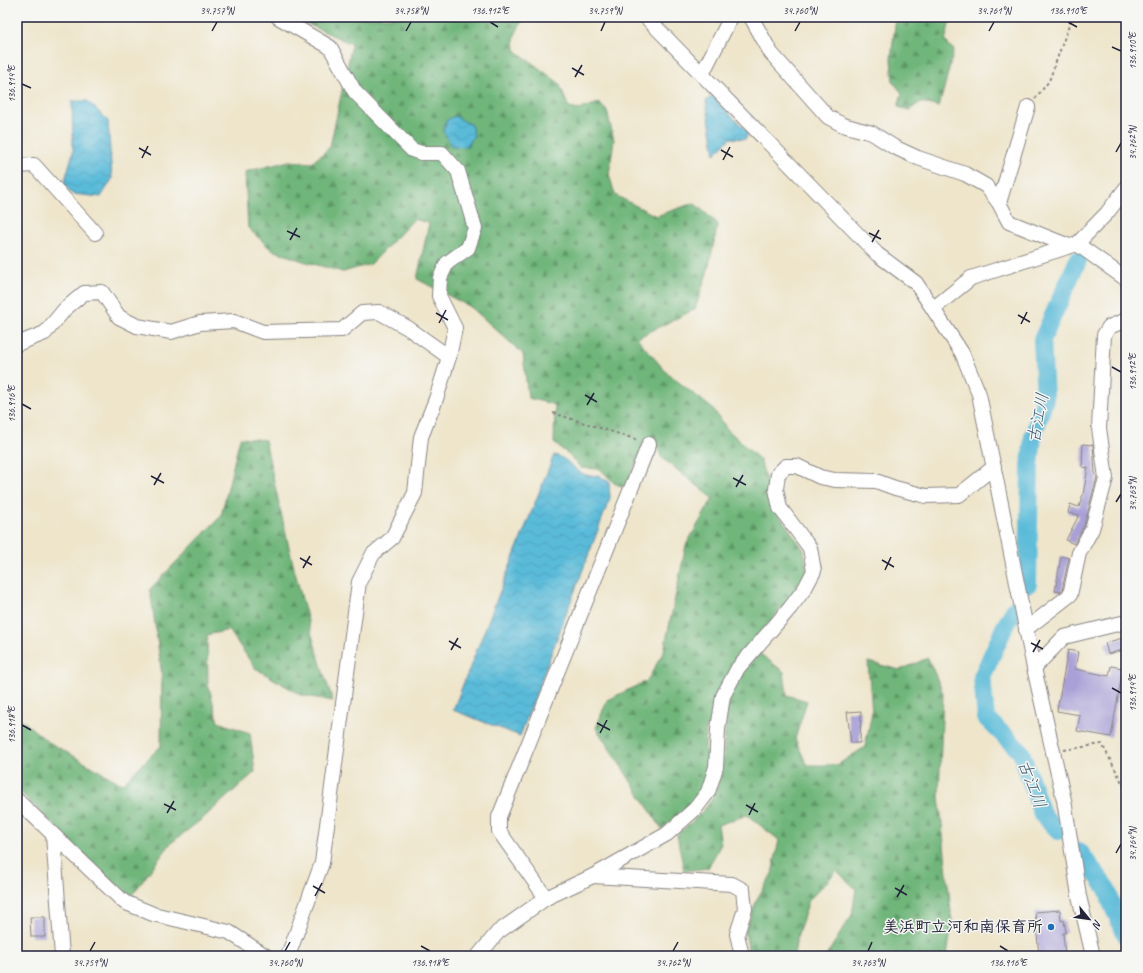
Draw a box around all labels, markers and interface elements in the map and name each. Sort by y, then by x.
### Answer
text: 34.757°N [200,4,236,17]
text: 34.758°N [394,4,430,17]
text: 136.912°E [471,4,510,17]
text: 34.759°N [588,4,624,17]
text: 34.760°N [783,4,819,17]
text: 34.761°N [977,4,1013,17]
text: 136.910°E [1049,4,1088,17]
text: 136.910°E [1126,31,1139,70]
text: 136.914°E [5,64,18,103]
text: 34.762°N [1126,124,1139,160]
text: 136.912°E [1126,352,1139,391]
text: 136.916°E [5,384,18,423]
water label: 古江川 [1023,391,1053,445]
text: 34.763°N [1126,475,1139,511]
text: 136.914°E [1126,673,1139,712]
text: 136.918°E [5,705,18,744]
water label: 古江川 [1013,756,1051,812]
text: 34.764°N [1126,825,1139,861]
north arrow [1069,899,1109,939]
place label: 美浜町立河和南保育所 [883,917,1043,937]
text: N [1089,917,1106,932]
marker: 美浜町立河和南保育所 [1046,922,1056,932]
text: 34.759°N [73,956,109,969]
text: 34.760°N [268,956,304,969]
text: 136.918°E [411,956,450,969]
text: 34.762°N [656,956,692,969]
text: 34.763°N [851,956,887,969]
text: 136.916°E [989,956,1028,969]

